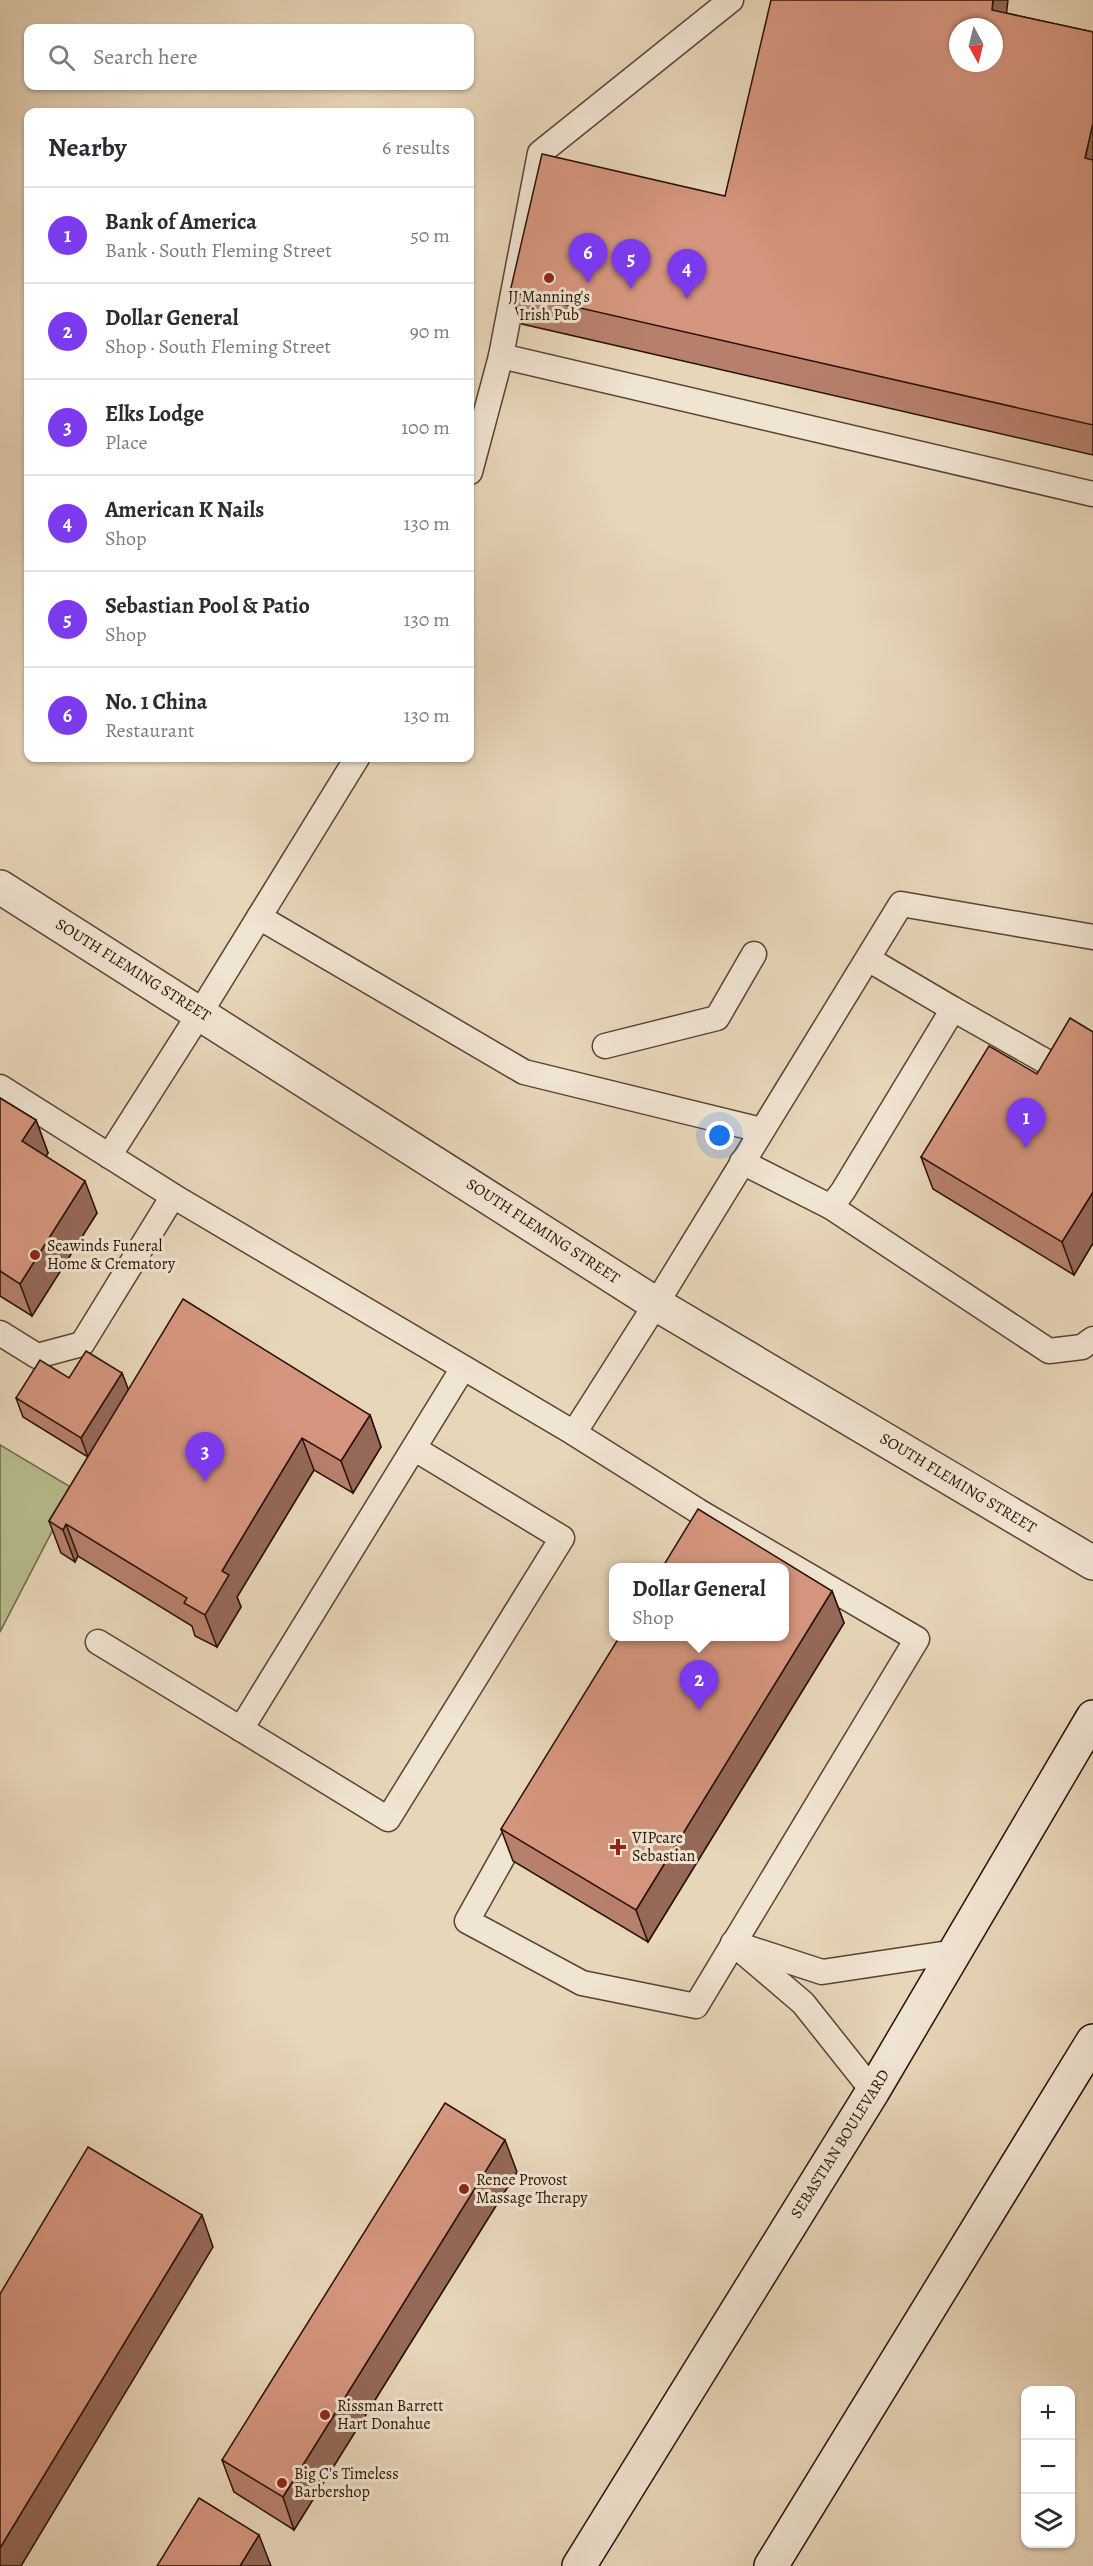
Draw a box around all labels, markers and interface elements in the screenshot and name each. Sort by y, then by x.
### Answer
north arrow [949,18,1003,72]
search box [24,24,474,90]
icon: search [45,41,78,74]
text: Search here [93,42,198,72]
text: Nearby [48,130,127,165]
text: 6 results [382,134,450,161]
text: Bank of America [105,207,257,237]
text: 1 [64,222,71,249]
text: 50 m [410,222,450,249]
pin: 6 [568,234,608,283]
text: Bank · South Fleming Street [105,237,332,264]
pin: 5 [612,240,650,289]
pin: 4 [668,250,706,299]
marker: JJ Manning's Irish Pub [542,271,556,285]
place label: JJ Manning's Irish Pub [508,286,590,326]
text: Dollar General [105,303,239,333]
text: 2 [63,318,72,345]
text: 90 m [410,318,450,345]
text: Shop · South Fleming Street [105,333,331,360]
text: Elks Lodge [105,399,204,429]
text: 3 [63,414,72,441]
text: 100 m [401,414,450,441]
text: Place [105,429,147,456]
text: American K Nails [105,495,264,525]
text: 4 [63,510,72,537]
text: 130 m [404,510,450,537]
text: Shop [105,525,147,552]
text: Sebastian Pool & Patio [105,591,310,621]
text: 5 [63,606,72,633]
text: 130 m [404,606,450,633]
text: Shop [105,621,147,648]
text: No. 1 China [105,687,207,717]
text: 6 [63,702,72,729]
text: 130 m [404,702,450,729]
text: Restaurant [105,717,195,744]
street label: SOUTH FLEMING STREET [51,913,215,1027]
pin: 1 [1006,1098,1046,1148]
your location [705,1121,734,1150]
street label: SOUTH FLEMING STREET [462,1173,624,1289]
place label: Seawinds Funeral Home & Crematory [47,1235,176,1275]
marker: Seawinds Funeral Home & Crematory [28,1248,42,1262]
street label: SOUTH FLEMING STREET [876,1427,1041,1539]
pin: 3 [186,1432,224,1482]
popup [609,1563,789,1641]
text: Dollar General [632,1574,766,1604]
text: Shop [632,1604,674,1631]
pin: 2 [680,1660,718,1710]
place label: VIPcare Sebastian [631,1827,696,1867]
marker: VIPcare Sebastian [609,1838,627,1856]
street label: SEBASTIAN BOULEVARD [785,2065,895,2223]
place label: Renee Provost Massage Therapy [476,2169,588,2209]
marker: Renee Provost Massage Therapy [457,2182,471,2196]
map controls [1021,2386,1075,2548]
button: + [1021,2386,1075,2440]
place label: Rissman Barrett Hart Donahue [337,2395,444,2435]
marker: Rissman Barrett Hart Donahue [318,2408,332,2422]
button: − [1021,2440,1075,2494]
place label: Big C's Timeless Barbershop [294,2463,399,2503]
marker: Big C's Timeless Barbershop [275,2476,289,2490]
button: layers [1021,2494,1075,2548]

